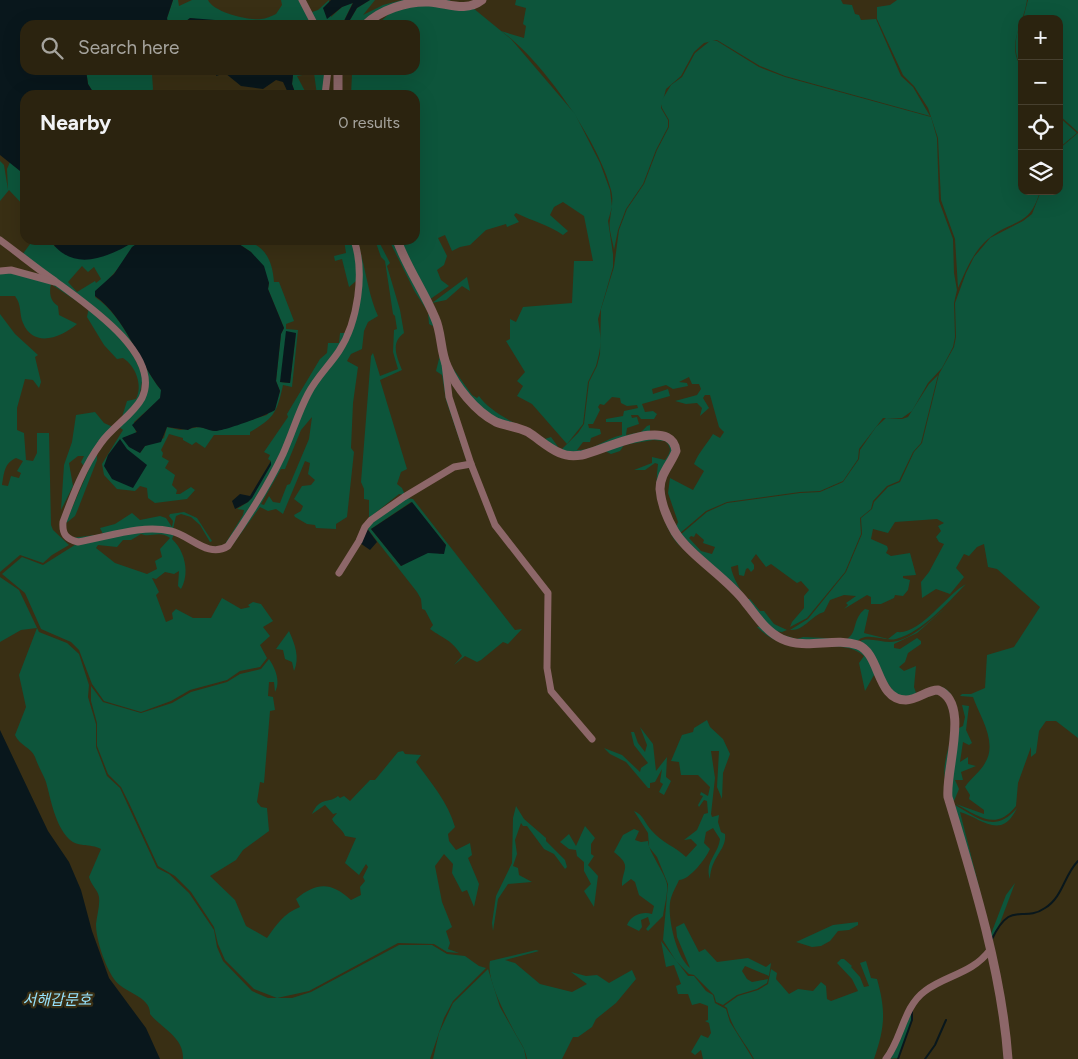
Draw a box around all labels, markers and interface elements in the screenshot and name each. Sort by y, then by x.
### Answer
map controls [1018,15,1063,195]
button: + [1018,15,1063,60]
search box [20,20,420,75]
icon: search [38,34,66,62]
text: Search here [78,36,180,59]
button: − [1018,60,1063,105]
button: locate [1018,105,1063,150]
text: Nearby [40,110,111,135]
text: 0 results [338,113,400,132]
button: layers [1018,150,1063,195]
water label: 서해갑문호 [22,991,93,1009]

